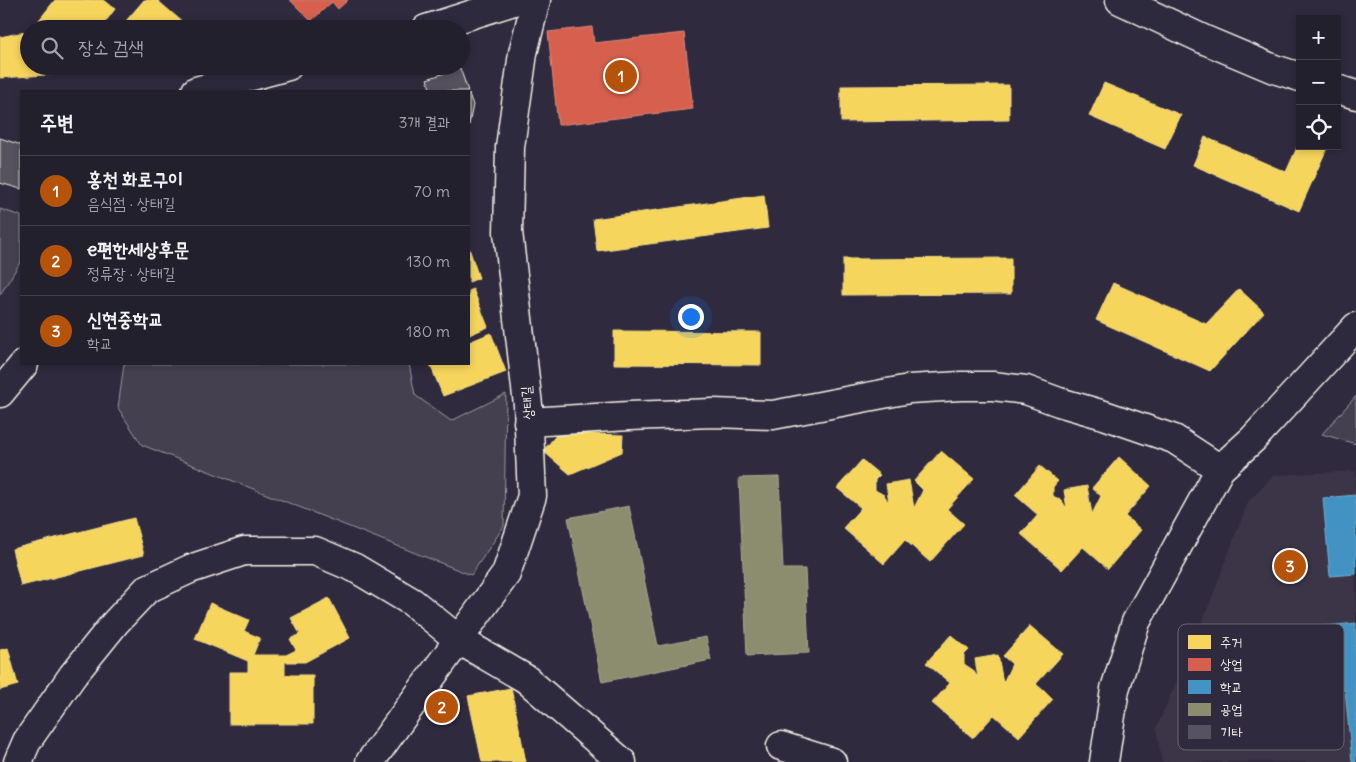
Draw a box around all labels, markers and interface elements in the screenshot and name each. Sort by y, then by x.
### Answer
map controls [1296,15,1341,150]
button: + [1296,15,1341,60]
search box [20,20,470,75]
icon: search [38,34,66,62]
text: 장소 검색 [78,35,144,59]
pin: 1 [605,57,637,95]
button: − [1296,60,1341,105]
button: locate [1296,105,1341,150]
text: 주변 [40,109,74,136]
text: 3개 결과 [398,112,450,132]
text: 홍천 화로구이 [87,167,183,191]
text: 1 [53,181,59,201]
text: 70 m [414,181,450,201]
text: 음식점 · 상태길 [87,193,175,213]
text: e편한세상후문 [87,237,189,261]
text: 2 [52,251,60,271]
text: 130 m [406,251,450,271]
text: 정류장 · 상태길 [87,263,175,283]
your location [678,304,704,330]
text: 신현중학교 [87,307,163,331]
text: 3 [51,321,61,341]
text: 180 m [406,321,450,341]
text: 학교 [87,333,113,353]
street label: 상태길 [517,385,537,420]
pin: 3 [1274,547,1306,585]
legend [1178,624,1344,750]
text: 주거 [1220,633,1243,651]
text: 상업 [1220,655,1243,673]
text: 학교 [1220,678,1243,696]
pin: 2 [426,688,458,726]
text: 공업 [1220,700,1243,718]
text: 기타 [1220,723,1243,741]

